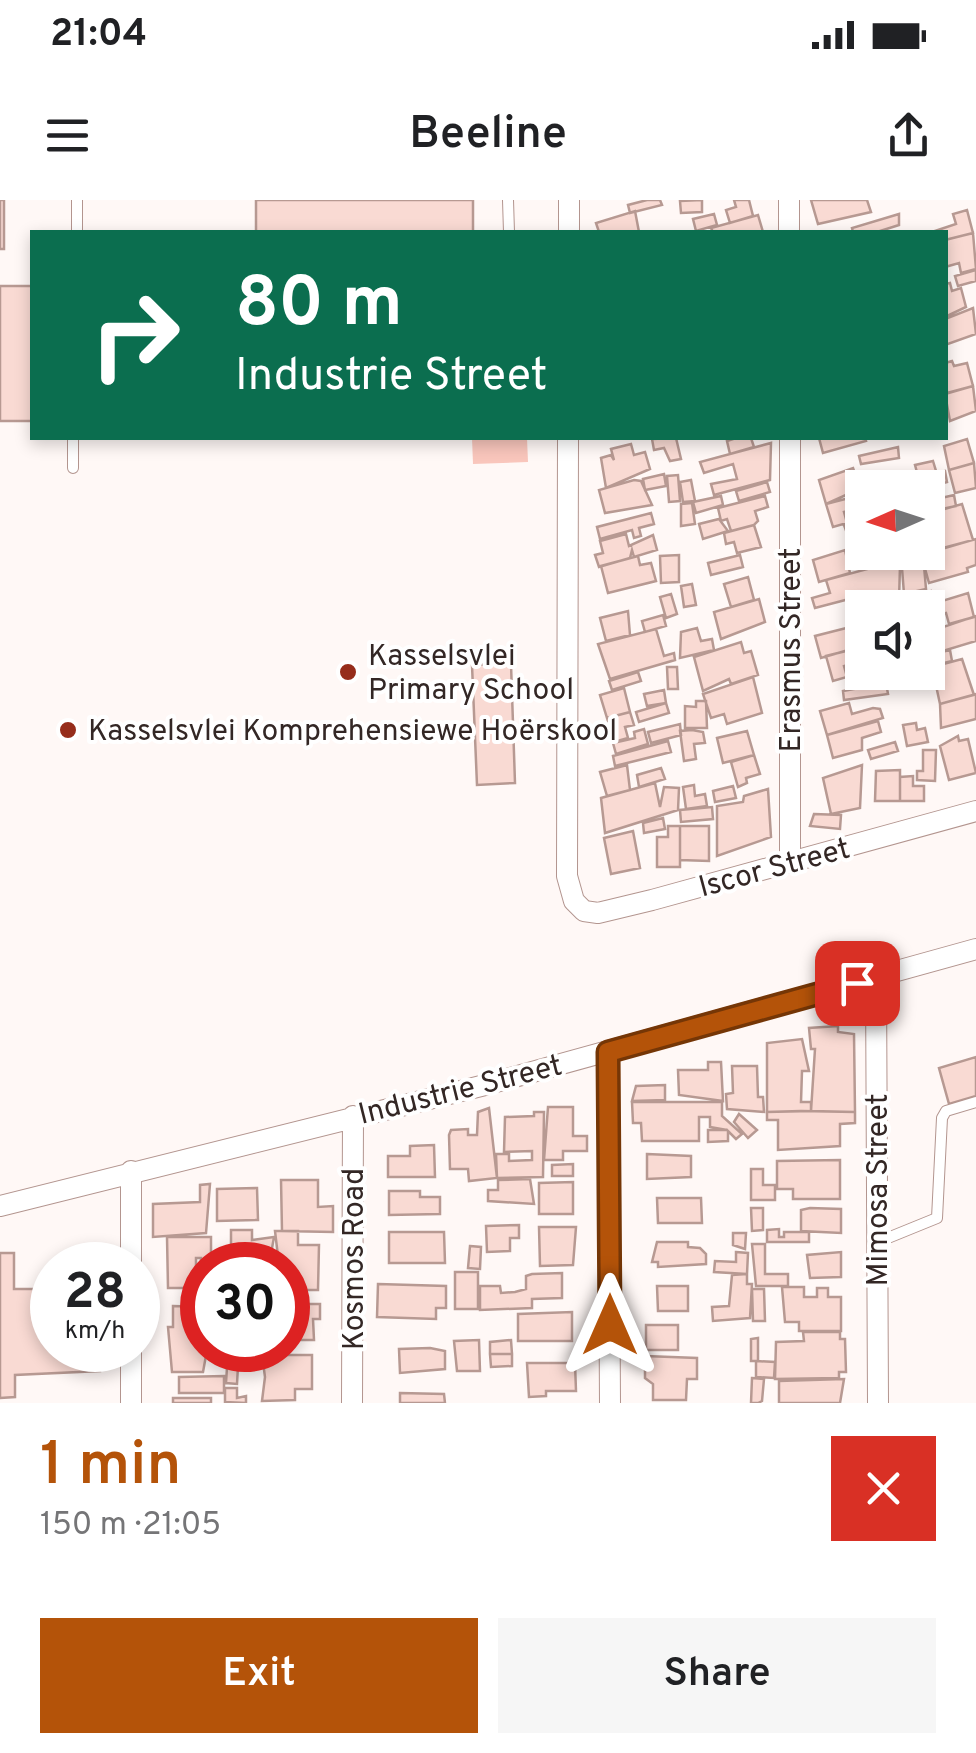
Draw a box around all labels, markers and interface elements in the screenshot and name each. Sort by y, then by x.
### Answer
text: 21:04 [50,11,147,60]
text: Beeline [409,107,567,164]
icon: menu [40,108,95,163]
icon: share [881,108,936,163]
text: 80 m [235,262,403,351]
icon: right [70,270,200,400]
text: Industrie Street [235,349,548,406]
north arrow [845,470,945,570]
map controls [845,470,945,690]
street label: Erasmus Street [774,548,811,752]
button: sound [845,590,945,690]
place label: Kasselsvlei Primary School [368,639,574,710]
marker: Kasselsvlei Primary School [337,661,359,683]
place label: Kasselsvlei Komprehensiewe Hoërskool [88,714,617,751]
marker: Kasselsvlei Komprehensiewe Hoërskool [57,719,79,741]
street label: Iscor Street [695,832,854,907]
pin [815,941,900,1026]
icon: arrive [830,956,885,1011]
street label: Industrie Street [355,1048,566,1135]
street label: Mimosa Street [861,1093,898,1287]
street label: Kosmos Road [337,1168,374,1350]
speed limit sign: 30 [180,1242,310,1372]
text: 28 [64,1263,126,1326]
position arrow [558,1273,662,1377]
text: km/h [65,1316,125,1348]
text: 1 min [40,1430,181,1506]
button: close [831,1436,936,1541]
text: 150 m · 21:05 [40,1506,221,1546]
button: Exit [40,1618,478,1733]
button: Share [498,1618,936,1733]

